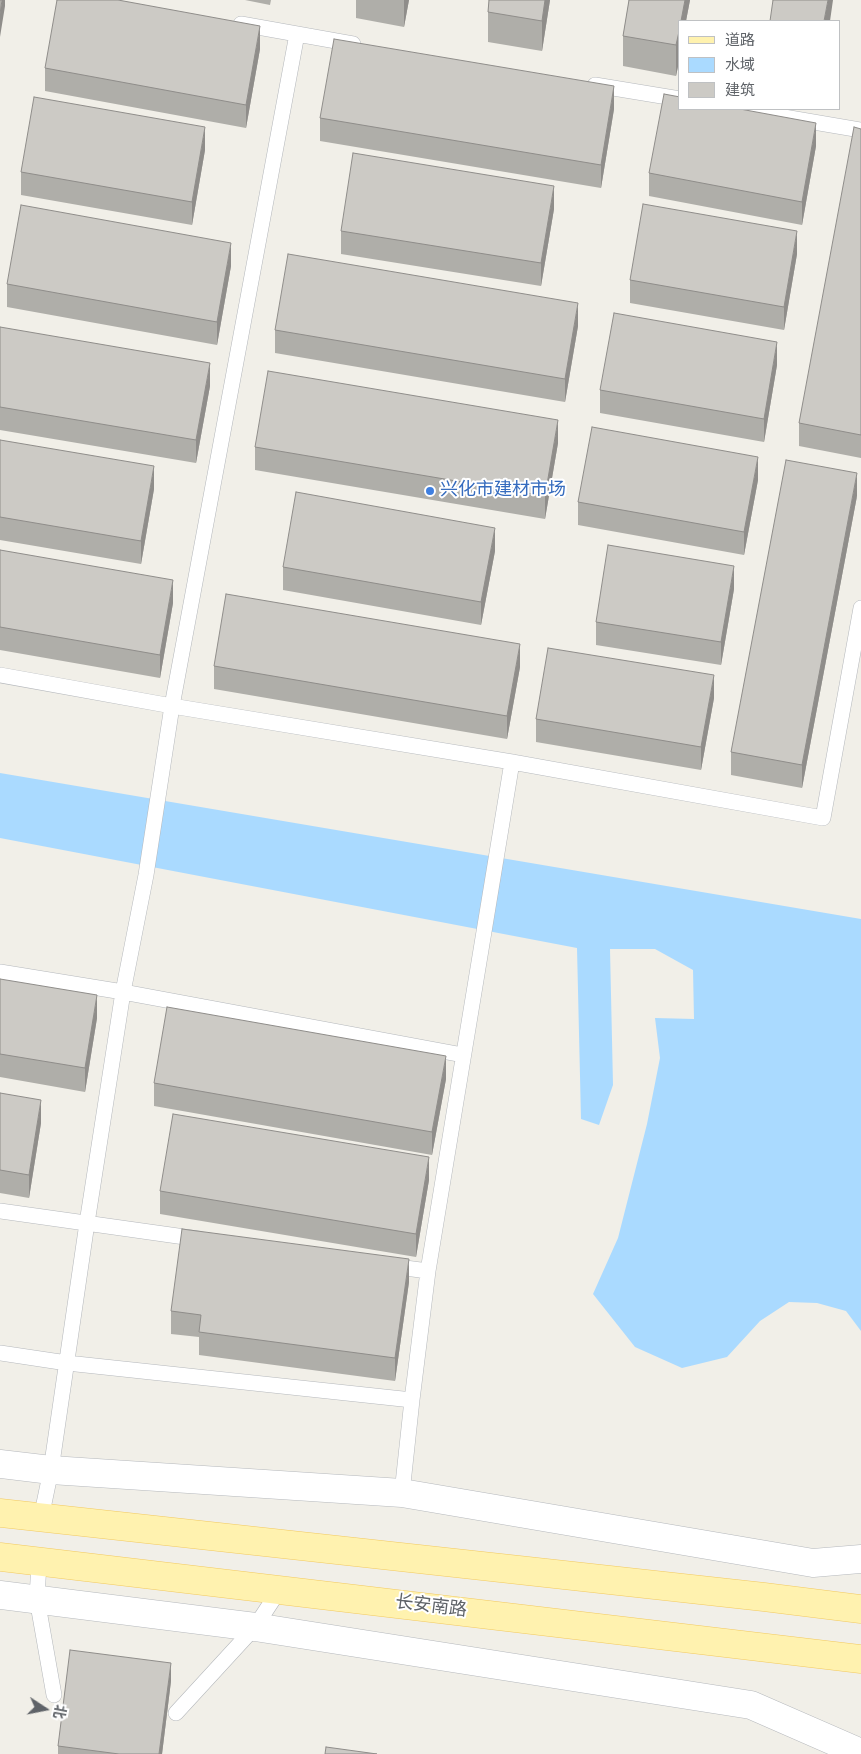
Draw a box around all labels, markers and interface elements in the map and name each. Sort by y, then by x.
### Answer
legend [678,20,841,110]
text: 道路 [725,29,755,51]
text: 水域 [725,54,755,76]
text: 建筑 [725,79,755,101]
place label: 兴化市建材市场 [440,480,566,502]
marker: 兴化市建材市场 [424,485,436,497]
street label: 长安南路 [394,1592,468,1622]
north arrow [20,1684,70,1734]
text: 北 [49,1703,71,1721]

